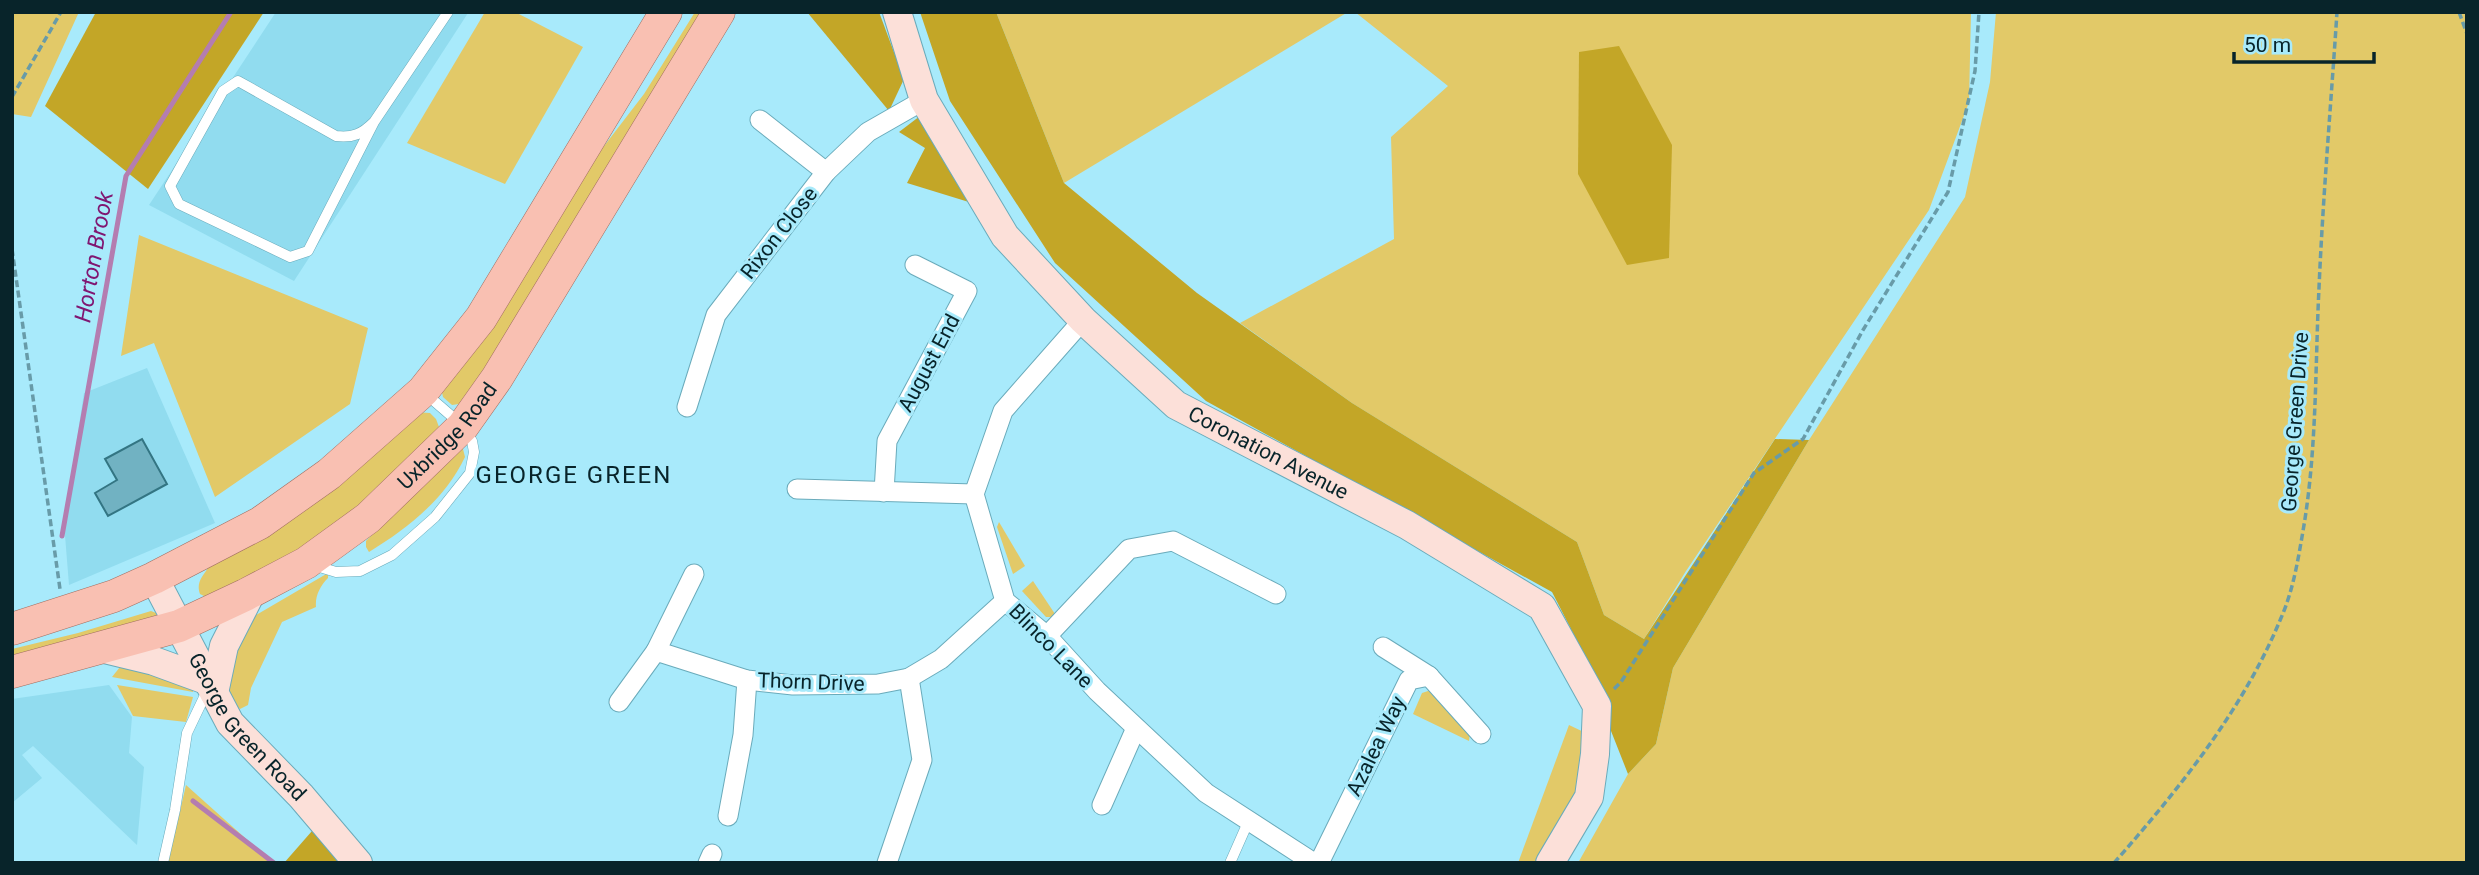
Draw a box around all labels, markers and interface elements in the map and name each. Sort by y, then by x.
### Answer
scale bar [2234,21,2374,65]
text: 50 m [2244,33,2291,57]
street label: Rixon Close [736,182,822,284]
water label: Horton Brook [69,189,119,325]
street label: August End [893,310,965,416]
street label: George Green Drive [2277,331,2313,513]
street label: Uxbridge Road [393,378,502,494]
street label: Coronation Avenue [1184,401,1352,504]
district label: GEORGE GREEN [476,461,672,489]
street label: Blinco Lane [1004,599,1098,693]
street label: George Green Road [184,649,311,806]
street label: Thorn Drive [757,668,865,696]
street label: Azalea Way [1342,692,1410,800]

